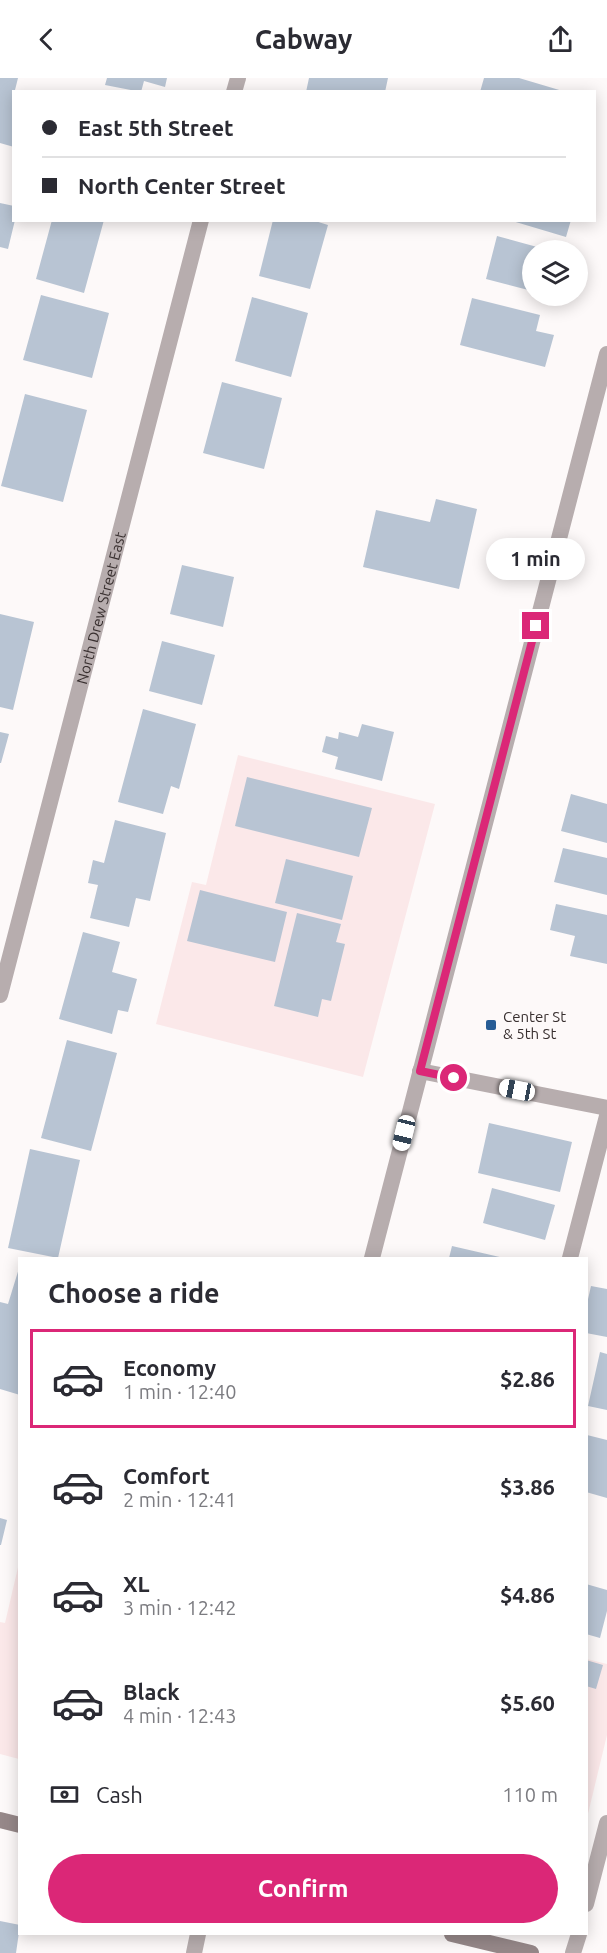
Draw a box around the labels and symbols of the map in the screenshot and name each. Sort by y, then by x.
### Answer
street label: North Drew Street East [73,530,128,686]
callout: 1 min [486,539,586,581]
route end [522,612,549,639]
place label: Center St & 5th St [503,1008,566,1042]
marker: Center St & 5th St [484,1018,498,1032]
route start [440,1064,467,1091]
car [498,1078,536,1102]
car [391,1113,417,1153]

